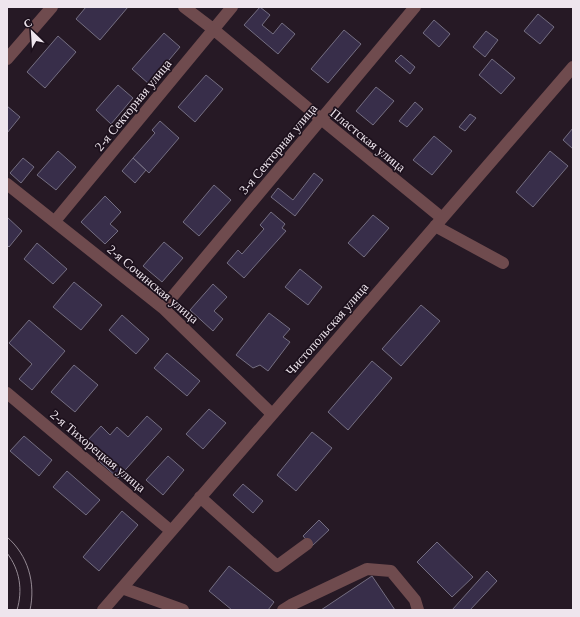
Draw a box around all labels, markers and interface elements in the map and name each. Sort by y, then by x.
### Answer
north arrow [12,12,52,52]
text: С [22,16,34,30]
street label: 2-я Секторная улица [91,56,175,154]
street label: 3-я Секторная улица [236,101,320,197]
street label: Пластская улица [327,105,409,175]
street label: 2-я Сочинская улица [104,242,202,327]
street label: Чистопольская улица [283,279,371,378]
street label: 2-я Тихорецкая улица [47,407,149,495]

